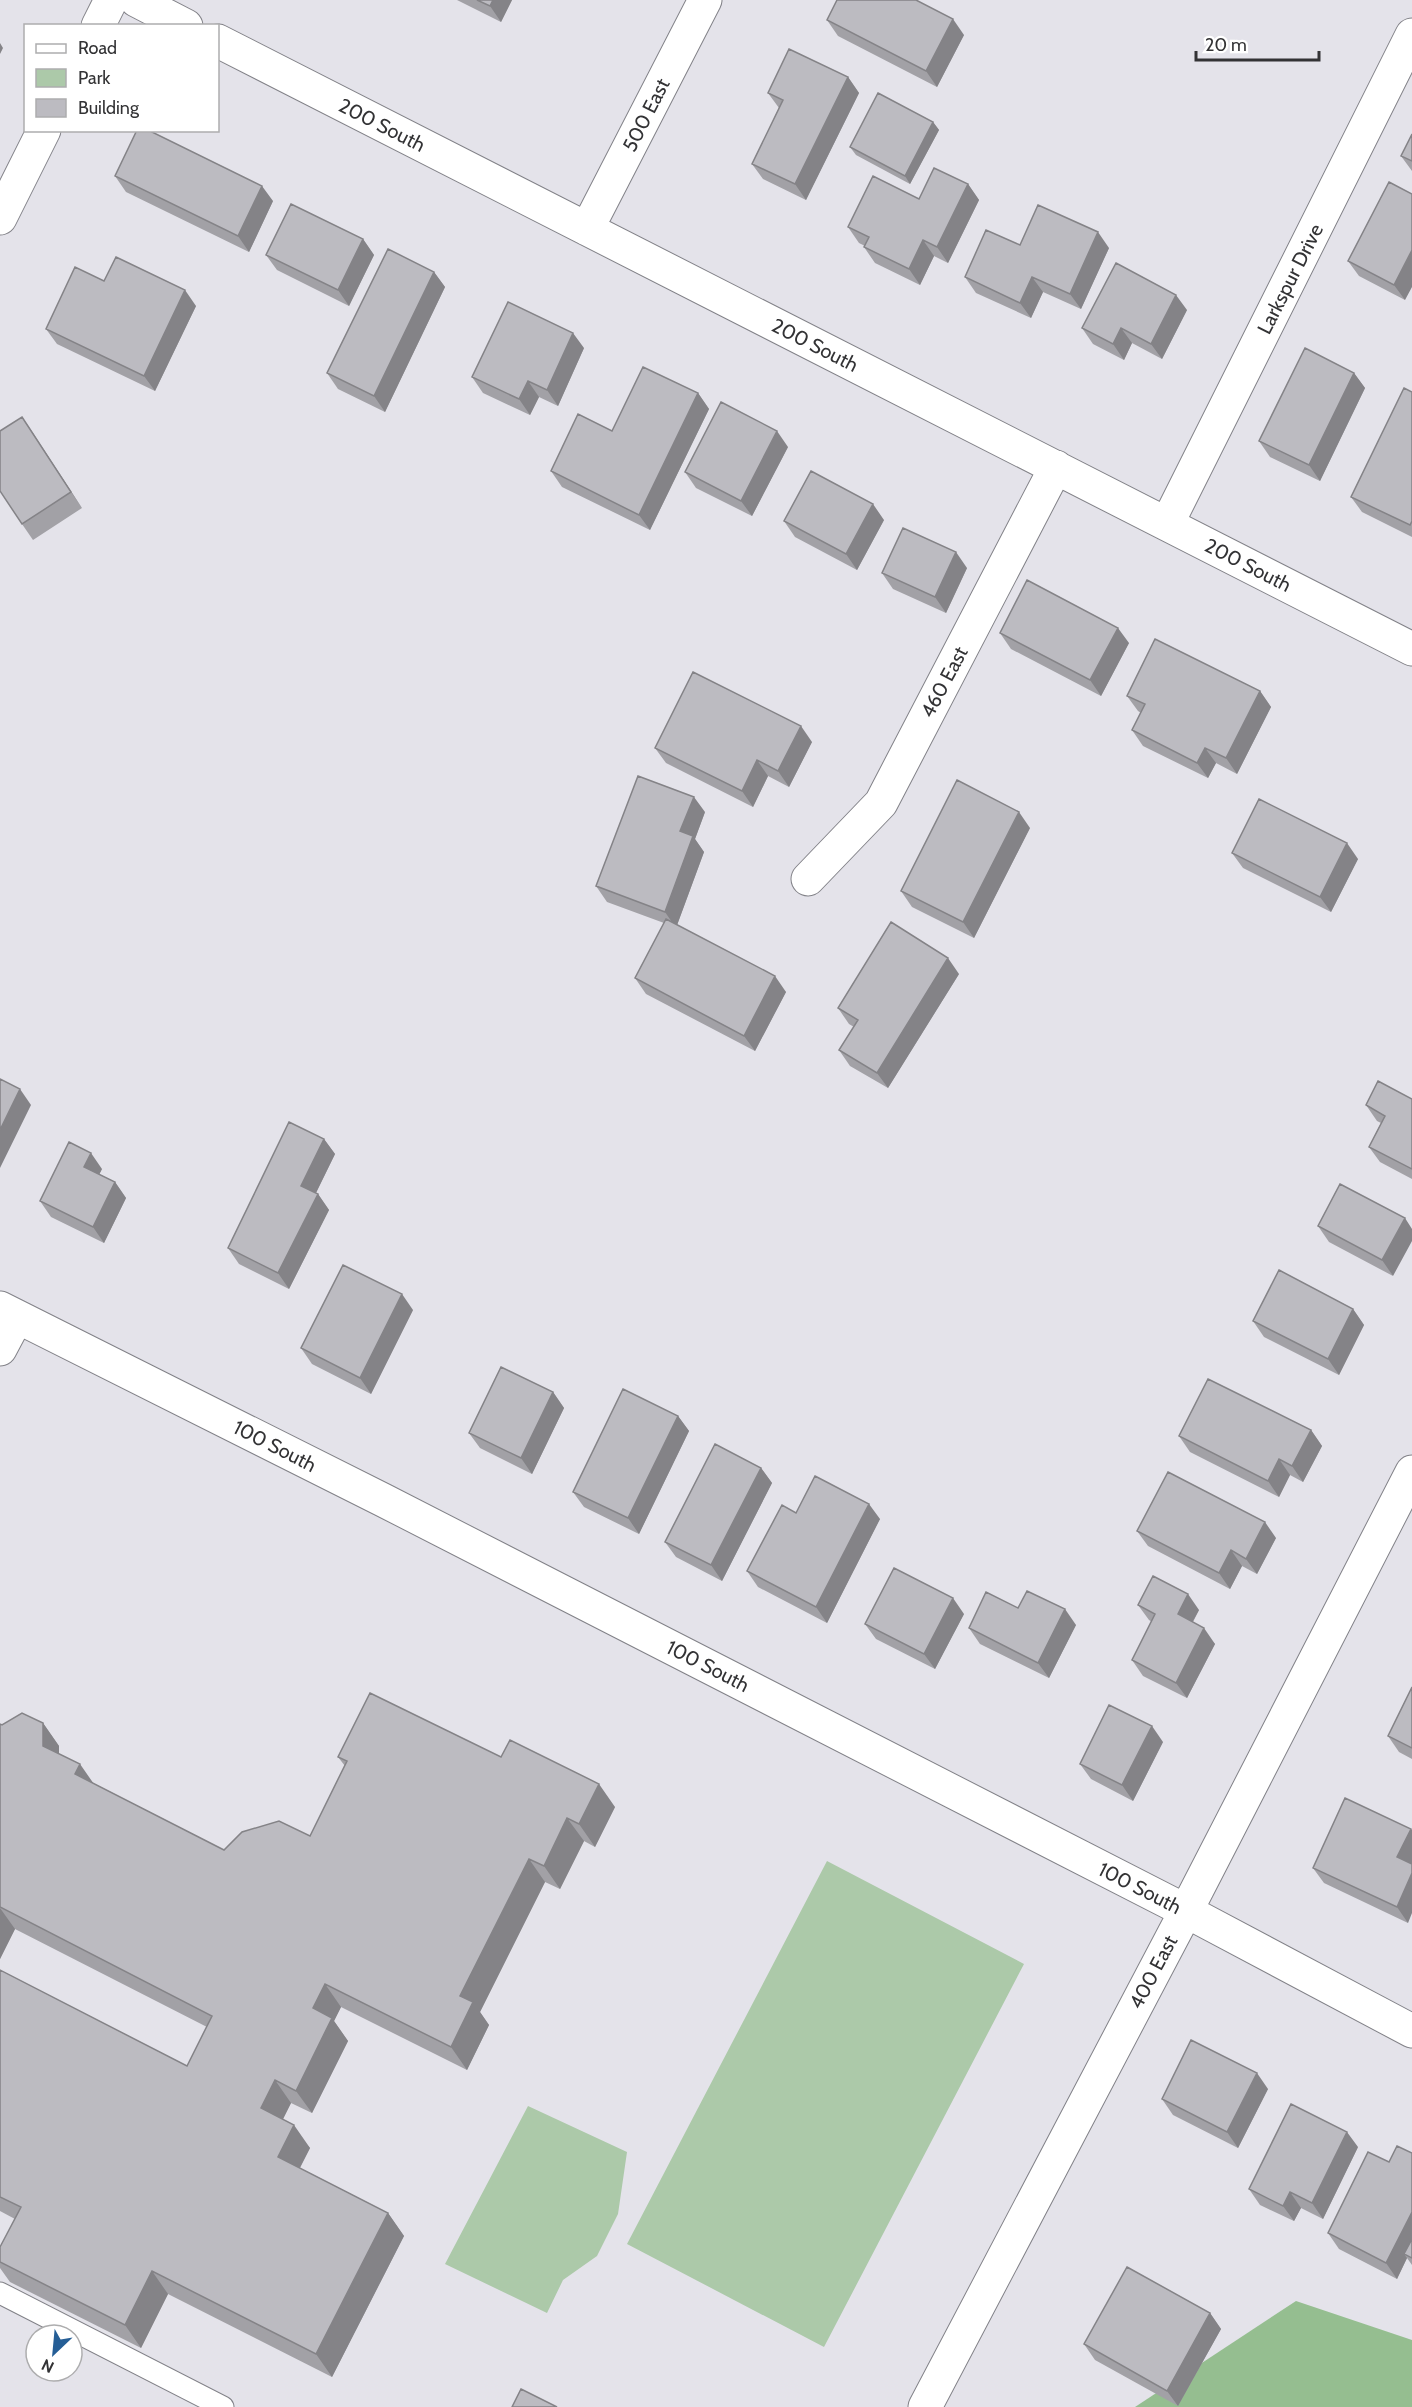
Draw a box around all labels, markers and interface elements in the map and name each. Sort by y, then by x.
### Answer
legend [24,24,219,132]
scale bar [1196,24,1319,62]
text: 20 m [1205,34,1247,56]
text: Road [78,37,117,59]
text: Park [78,67,111,89]
street label: 500 East [617,74,675,156]
street label: 200 South [335,93,429,157]
text: Building [78,97,140,119]
street label: Larkspur Drive [1252,220,1328,338]
street label: 200 South [768,313,862,377]
street label: 200 South [1201,533,1295,597]
street label: 460 East [915,642,973,722]
street label: 100 South [230,1415,320,1477]
street label: 100 South [663,1635,753,1697]
street label: 100 South [1095,1857,1185,1919]
street label: 400 East [1124,1931,1182,2013]
north arrow [24,2323,84,2383]
text: N [38,2355,57,2377]

